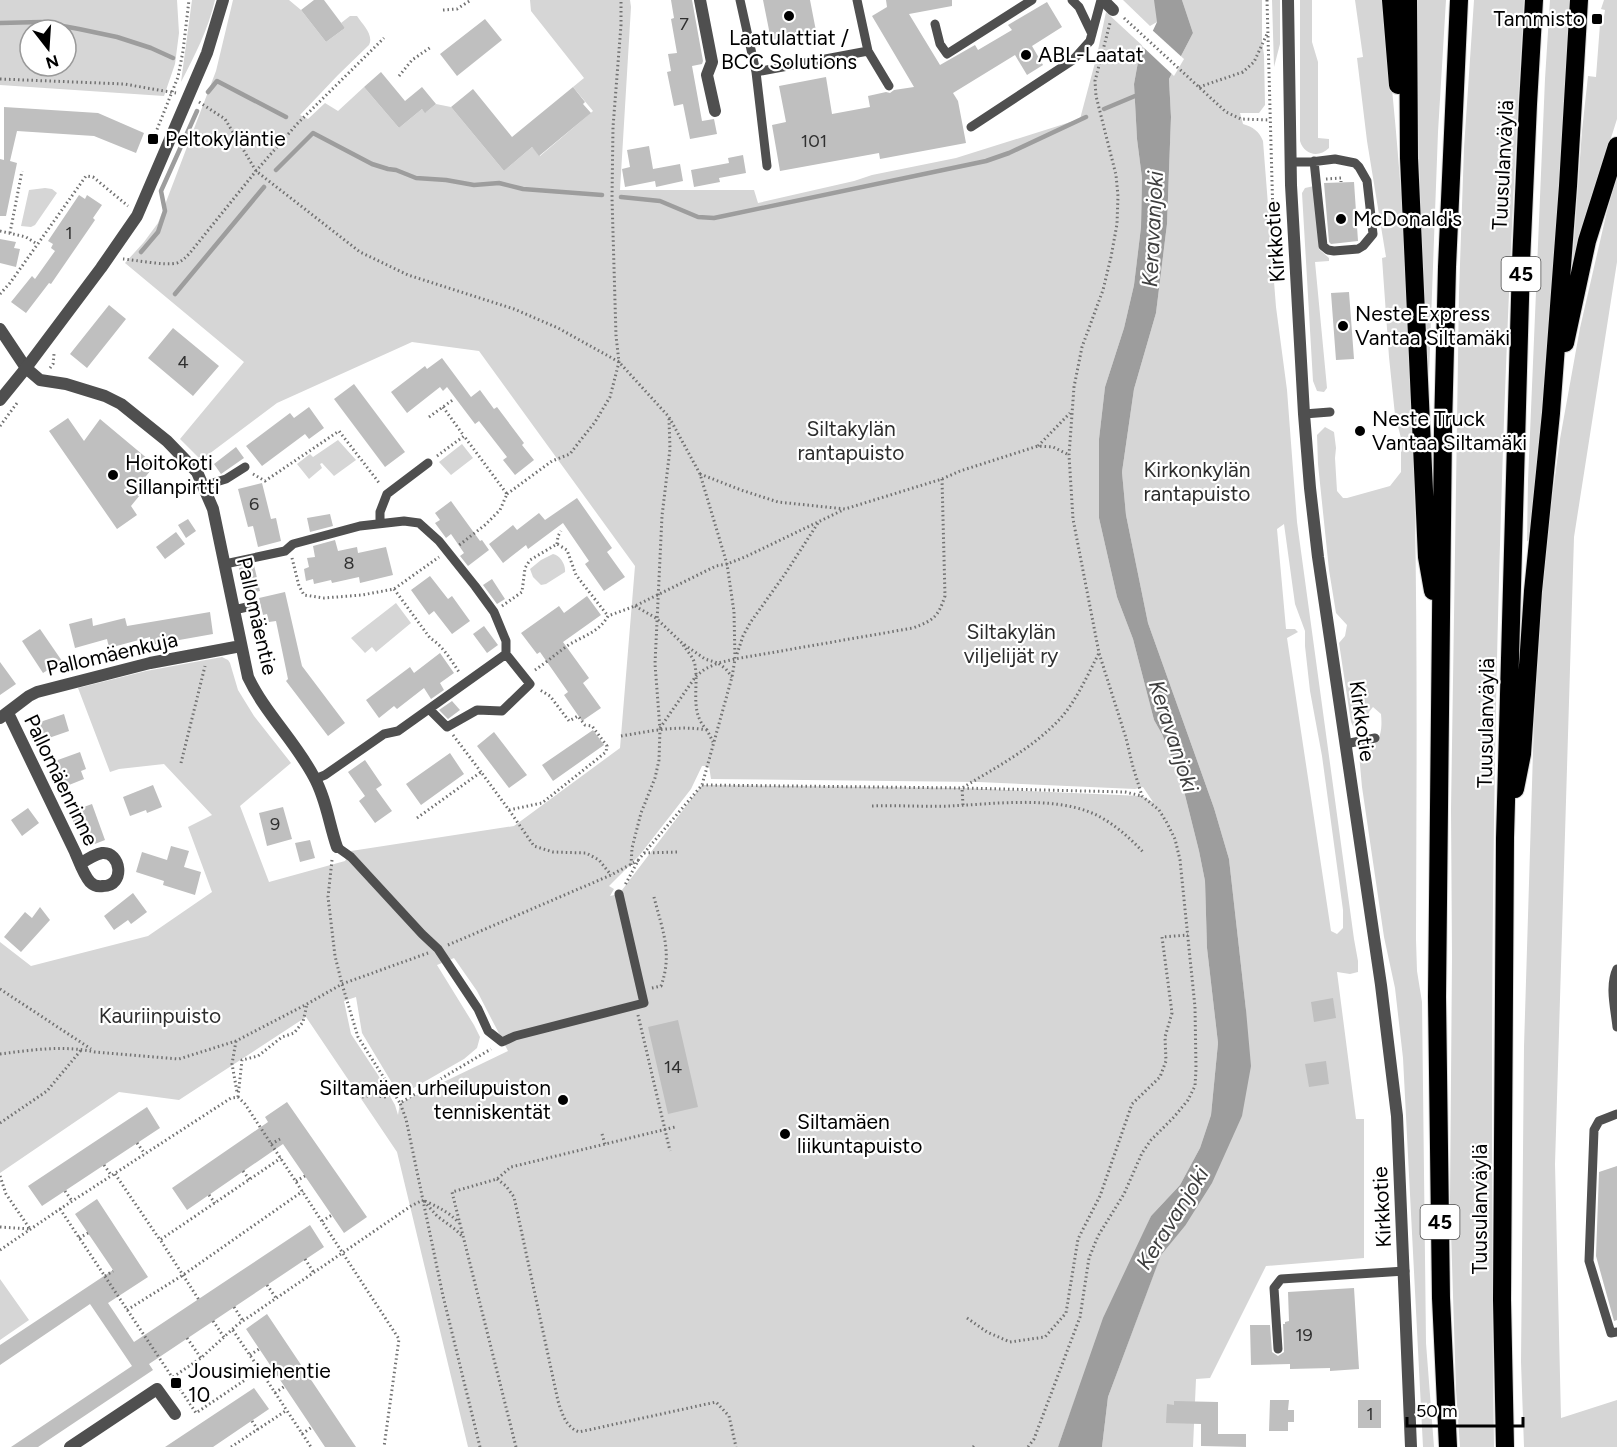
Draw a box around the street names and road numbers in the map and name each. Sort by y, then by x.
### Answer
street label: Tuusulanväylä [1487,99,1518,231]
street label: Kirkkotie [1259,201,1290,284]
road number: 45 [1502,257,1540,291]
street label: Pallomäentie [232,555,283,677]
street label: Pallomäenkuja [44,626,180,681]
street label: Tuusulanväylä [1472,658,1499,788]
street label: Kirkkotie [1344,679,1381,763]
street label: Pallomäenrinne [19,710,104,849]
street label: Tuusulanväylä [1467,1144,1492,1274]
street label: Kirkkotie [1367,1166,1396,1248]
road number: 45 [1420,1205,1460,1239]

